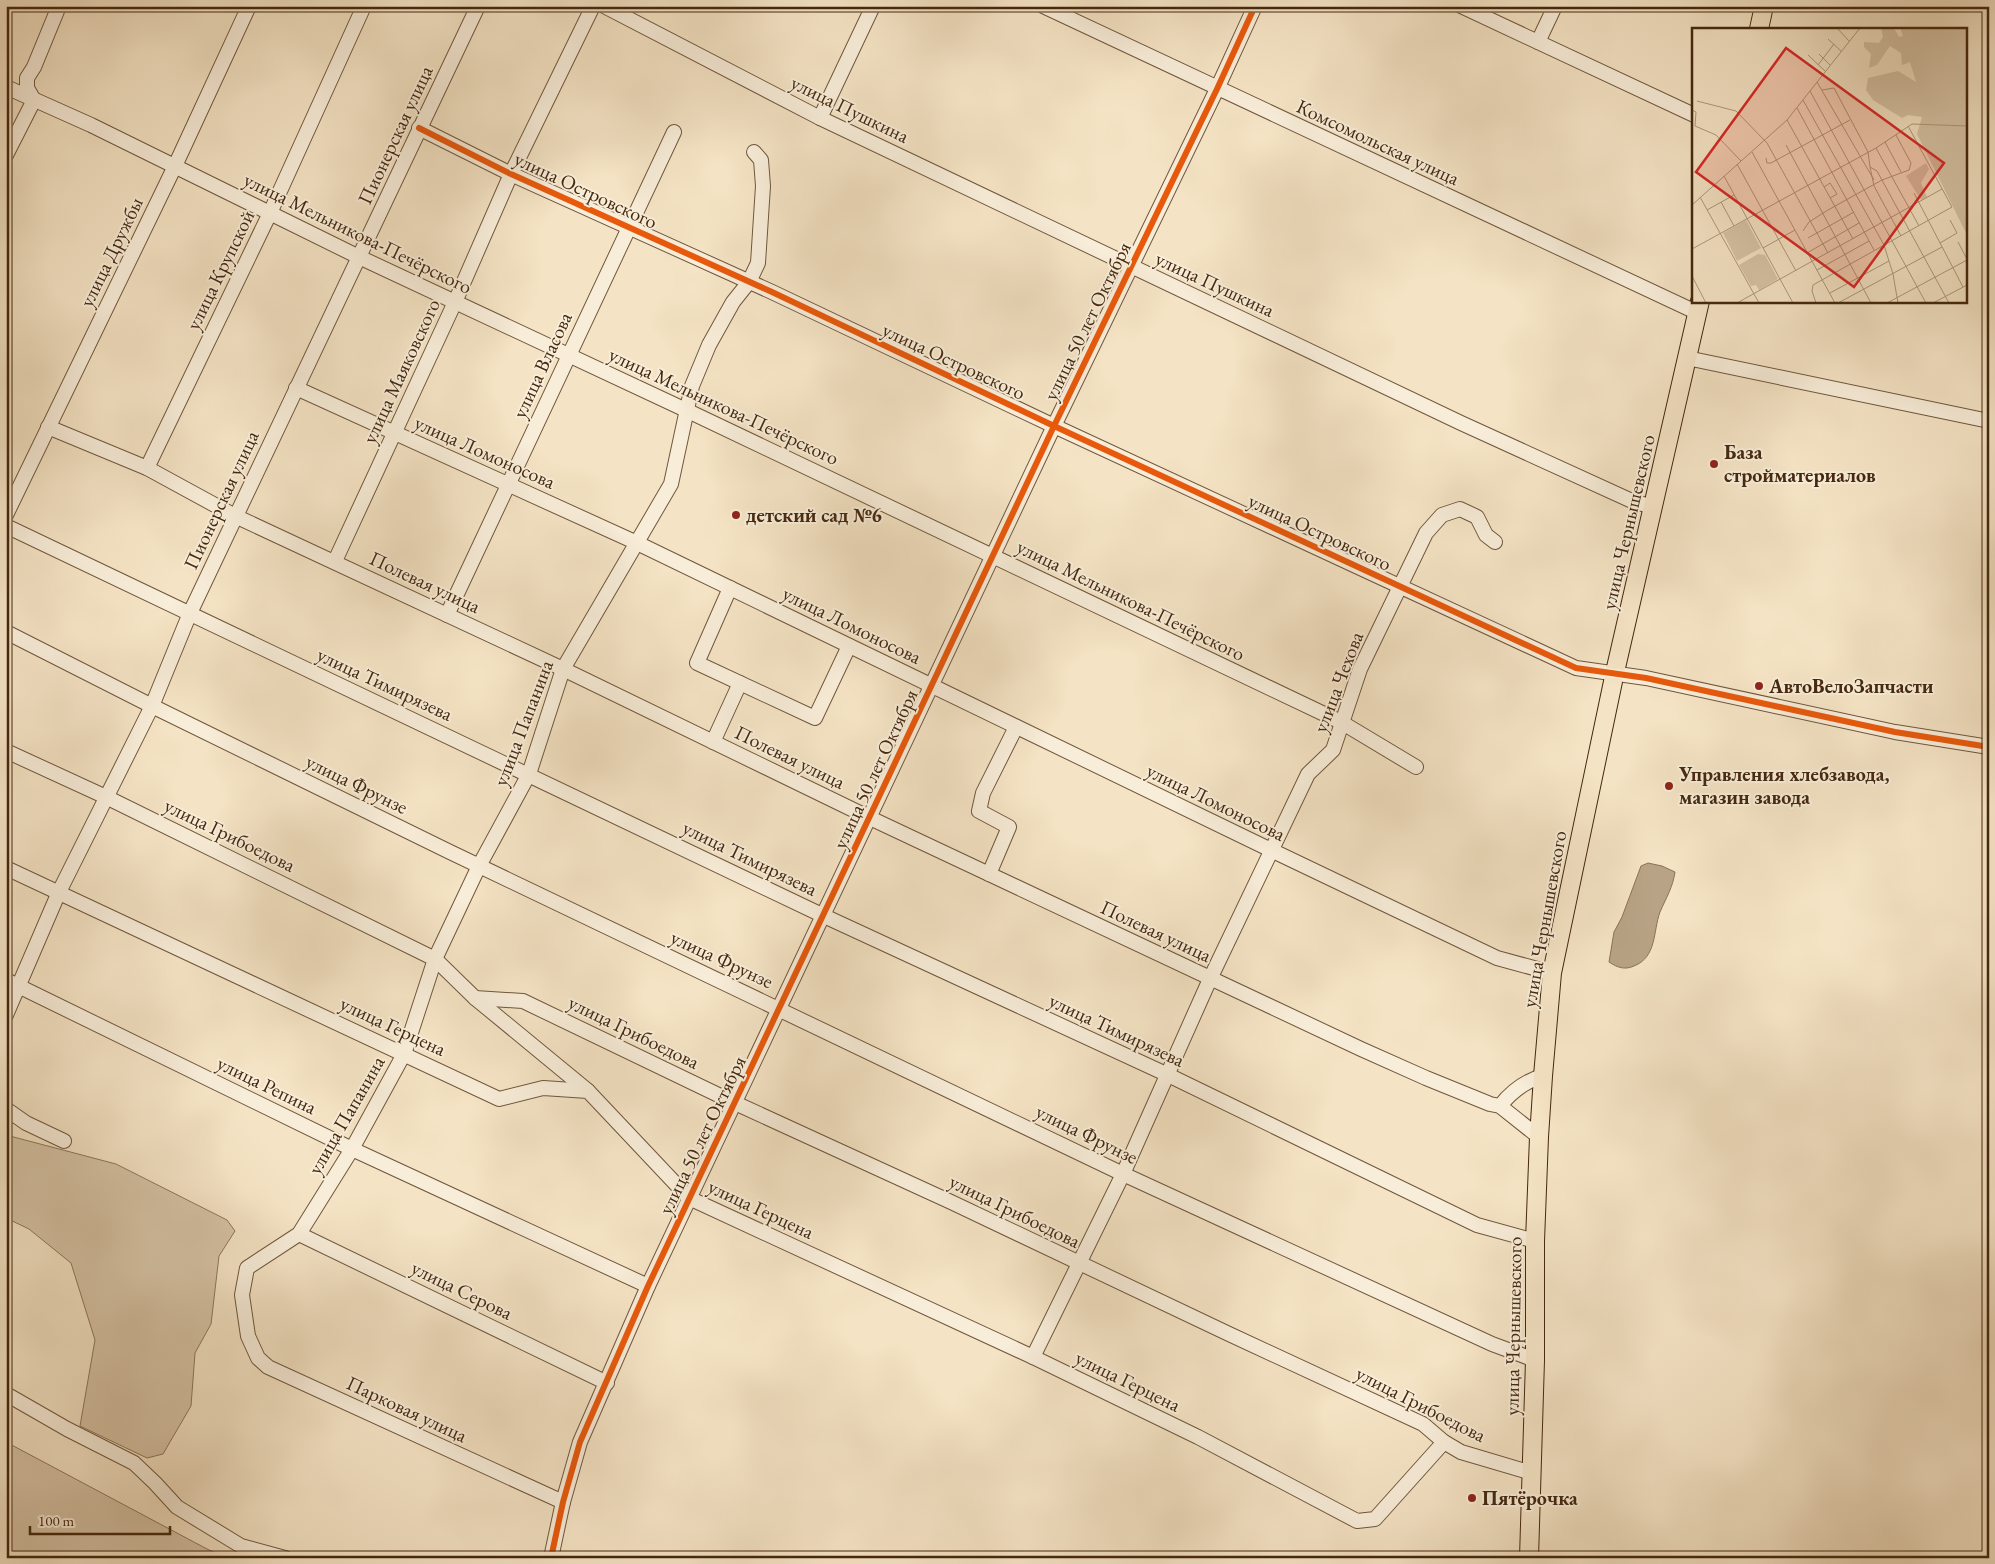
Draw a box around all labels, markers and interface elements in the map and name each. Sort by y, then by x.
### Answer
inset map [1692,28,1968,302]
street label: Пионерская улица [351,61,439,209]
street label: улица Пушкина [787,69,913,149]
street label: Комсомольская улица [1292,93,1464,191]
street label: улица Островского [510,145,662,235]
street label: улица Мельникова-Печёрского [240,166,477,300]
street label: улица Дружбы [73,193,149,311]
street label: улица Крупской [180,205,260,334]
street label: улица 50 лет Октября [1037,237,1137,405]
street label: улица Пушкина [1151,245,1279,323]
street label: улица Маяковского [356,294,446,447]
street label: улица Власова [506,308,578,422]
street label: улица Островского [878,316,1030,406]
street label: улица Мельникова-Печёрского [605,341,843,471]
street label: улица Ломоносова [411,409,559,495]
street label: Пионерская улица [177,426,265,574]
street label: улица Чернышевского [1595,432,1661,612]
place label: База стройматериалов [1724,439,1876,488]
marker: База стройматериалов [1708,458,1720,470]
street label: улица Островского [1244,487,1396,577]
place label: детский сад №6 [746,502,882,528]
marker: детский сад №6 [730,509,742,521]
street label: улица Мельникова-Печёрского [1013,533,1250,667]
street label: Полевая улица [365,545,485,619]
street label: улица Ломоносова [778,580,926,670]
street label: улица Чехова [1307,628,1369,736]
street label: улица Тимирязева [313,641,457,727]
street label: улица Папанина [487,656,559,790]
place label: АвтоВелоЗапчасти [1768,673,1934,699]
marker: АвтоВелоЗапчасти [1753,680,1765,692]
street label: улица 50 лет Октября [827,685,923,853]
street label: Полевая улица [731,719,849,795]
street label: улица Фрунзе [302,748,413,820]
street label: улица Ломоносова [1142,757,1290,847]
place label: Управления хлебзавода, магазин завода [1678,761,1889,810]
marker: Управления хлебзавода, магазин завода [1663,780,1675,792]
street label: улица Грибоедова [160,792,300,878]
street label: улица Тимирязева [678,814,822,902]
street label: улица Чернышевского [1516,828,1572,1009]
street label: Полевая улица [1096,894,1216,968]
street label: улица Фрунзе [666,924,778,994]
street label: улица Тимирязева [1045,987,1189,1073]
street label: улица Грибоедова [564,989,704,1075]
street label: улица Герцена [336,990,450,1062]
street label: улица Репина [213,1050,321,1120]
street label: улица Папанина [302,1051,390,1179]
street label: улица 50 лет Октября [652,1051,752,1219]
street label: улица Фрунзе [1032,1098,1143,1170]
street label: улица Грибоедова [945,1168,1085,1254]
street label: улица Герцена [704,1173,818,1245]
street label: улица Чернышевского [1498,1236,1528,1416]
street label: улица Серова [407,1254,517,1326]
street label: улица Герцена [1071,1344,1185,1418]
street label: улица Грибоедова [1352,1360,1490,1448]
street label: Парковая улица [343,1370,471,1448]
place label: Пятёрочка [1482,1485,1578,1511]
marker: Пятёрочка [1466,1492,1478,1504]
scale bar [30,1504,170,1536]
text: 100 m [38,1511,75,1530]

